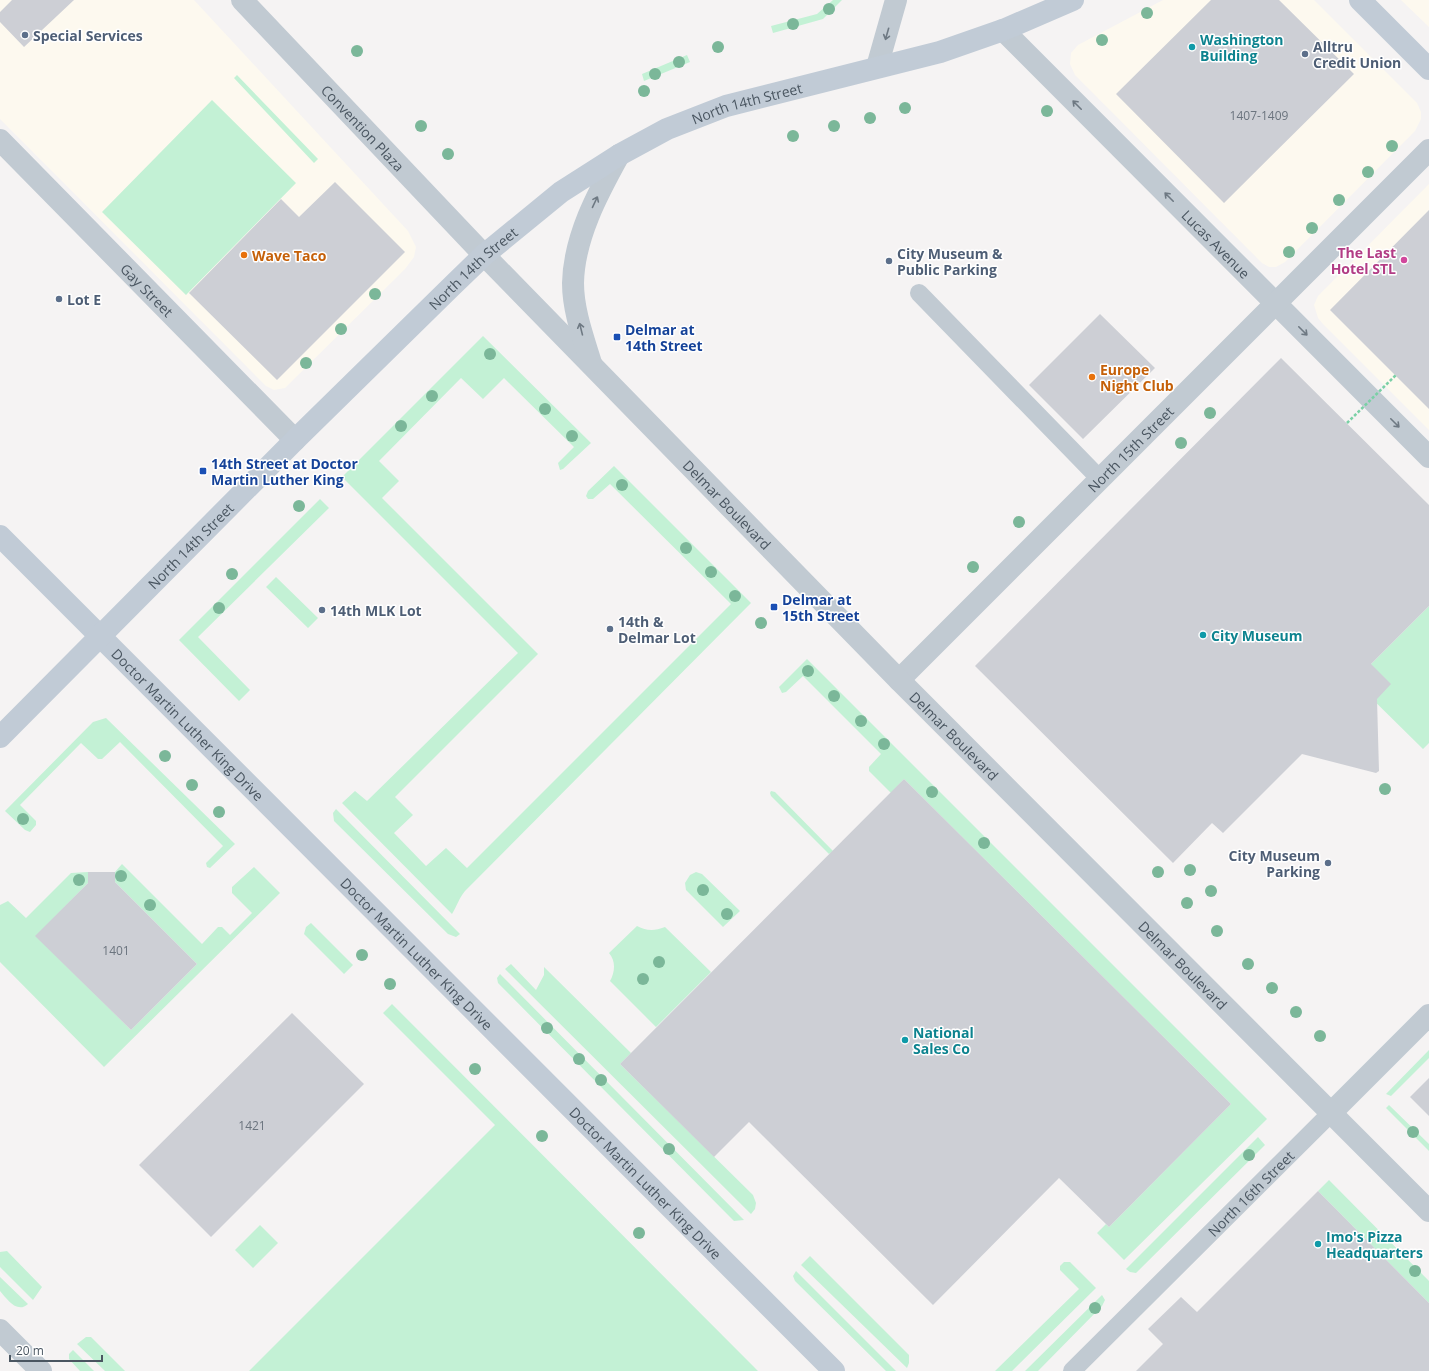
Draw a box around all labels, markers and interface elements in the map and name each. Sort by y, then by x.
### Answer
place label: Special Services [33,26,143,45]
one-way arrow [882,27,890,40]
marker: Special Services [20,30,30,40]
place label: Washington Building [1200,30,1283,65]
place label: Alltru Credit Union [1313,37,1401,72]
marker: Washington Building [1187,42,1197,52]
marker: Alltru Credit Union [1300,49,1310,59]
street label: North 14th Street [689,78,804,128]
street label: Convention Plaza [318,80,409,175]
one-way arrow [1072,100,1082,110]
house number: 1407-1409 [1230,107,1289,124]
one-way arrow [1164,192,1174,201]
one-way arrow [592,197,599,209]
street label: Lucas Avenue [1178,205,1255,282]
street label: North 14th Street [424,222,521,314]
place label: The Last Hotel STL [1331,243,1396,278]
place label: City Museum & Public Parking [897,244,1003,279]
place label: Wave Taco [252,246,327,265]
marker: Wave Taco [239,250,249,260]
marker: The Last Hotel STL [1399,255,1409,265]
marker: City Museum & Public Parking [884,256,894,266]
street label: Gay Street [117,259,178,321]
place label: Lot E [67,290,101,309]
marker: Lot E [54,294,64,304]
place label: Delmar at 14th Street [625,320,703,355]
one-way arrow [577,322,584,335]
one-way arrow [1298,326,1308,336]
marker: Delmar at 14th Street [612,332,622,342]
place label: Europe Night Club [1100,360,1174,395]
marker: Europe Night Club [1087,372,1097,382]
street label: North 15th Street [1083,402,1177,496]
one-way arrow [1390,418,1400,428]
place label: 14th Street at Doctor Martin Luther King [211,454,358,489]
street label: Delmar Boulevard [679,455,776,553]
marker: 14th Street at Doctor Martin Luther King [198,466,208,476]
street label: North 14th Street [143,498,237,593]
place label: Delmar at 15th Street [782,590,860,625]
place label: 14th MLK Lot [330,601,422,620]
marker: Delmar at 15th Street [769,602,779,612]
marker: 14th MLK Lot [317,605,327,615]
place label: 14th & Delmar Lot [618,612,696,647]
marker: 14th & Delmar Lot [605,624,615,634]
place label: City Museum [1211,626,1302,645]
marker: City Museum [1198,630,1208,640]
street label: Doctor Martin Luther King Drive [108,644,268,805]
street label: Delmar Boulevard [906,687,1003,784]
place label: City Museum Parking [1229,846,1320,881]
marker: City Museum Parking [1323,858,1333,868]
street label: Doctor Martin Luther King Drive [337,873,497,1034]
street label: Delmar Boulevard [1135,916,1232,1013]
house number: 1401 [102,942,130,959]
place label: National Sales Co [913,1023,974,1058]
marker: National Sales Co [900,1035,910,1045]
street label: Doctor Martin Luther King Drive [566,1102,726,1263]
house number: 1421 [238,1117,266,1134]
street label: North 16th Street [1203,1146,1298,1240]
place label: Imo's Pizza Headquarters [1326,1227,1423,1262]
marker: Imo's Pizza Headquarters [1313,1239,1323,1249]
scale bar [10,1337,102,1363]
text: 20 m [16,1342,44,1359]

